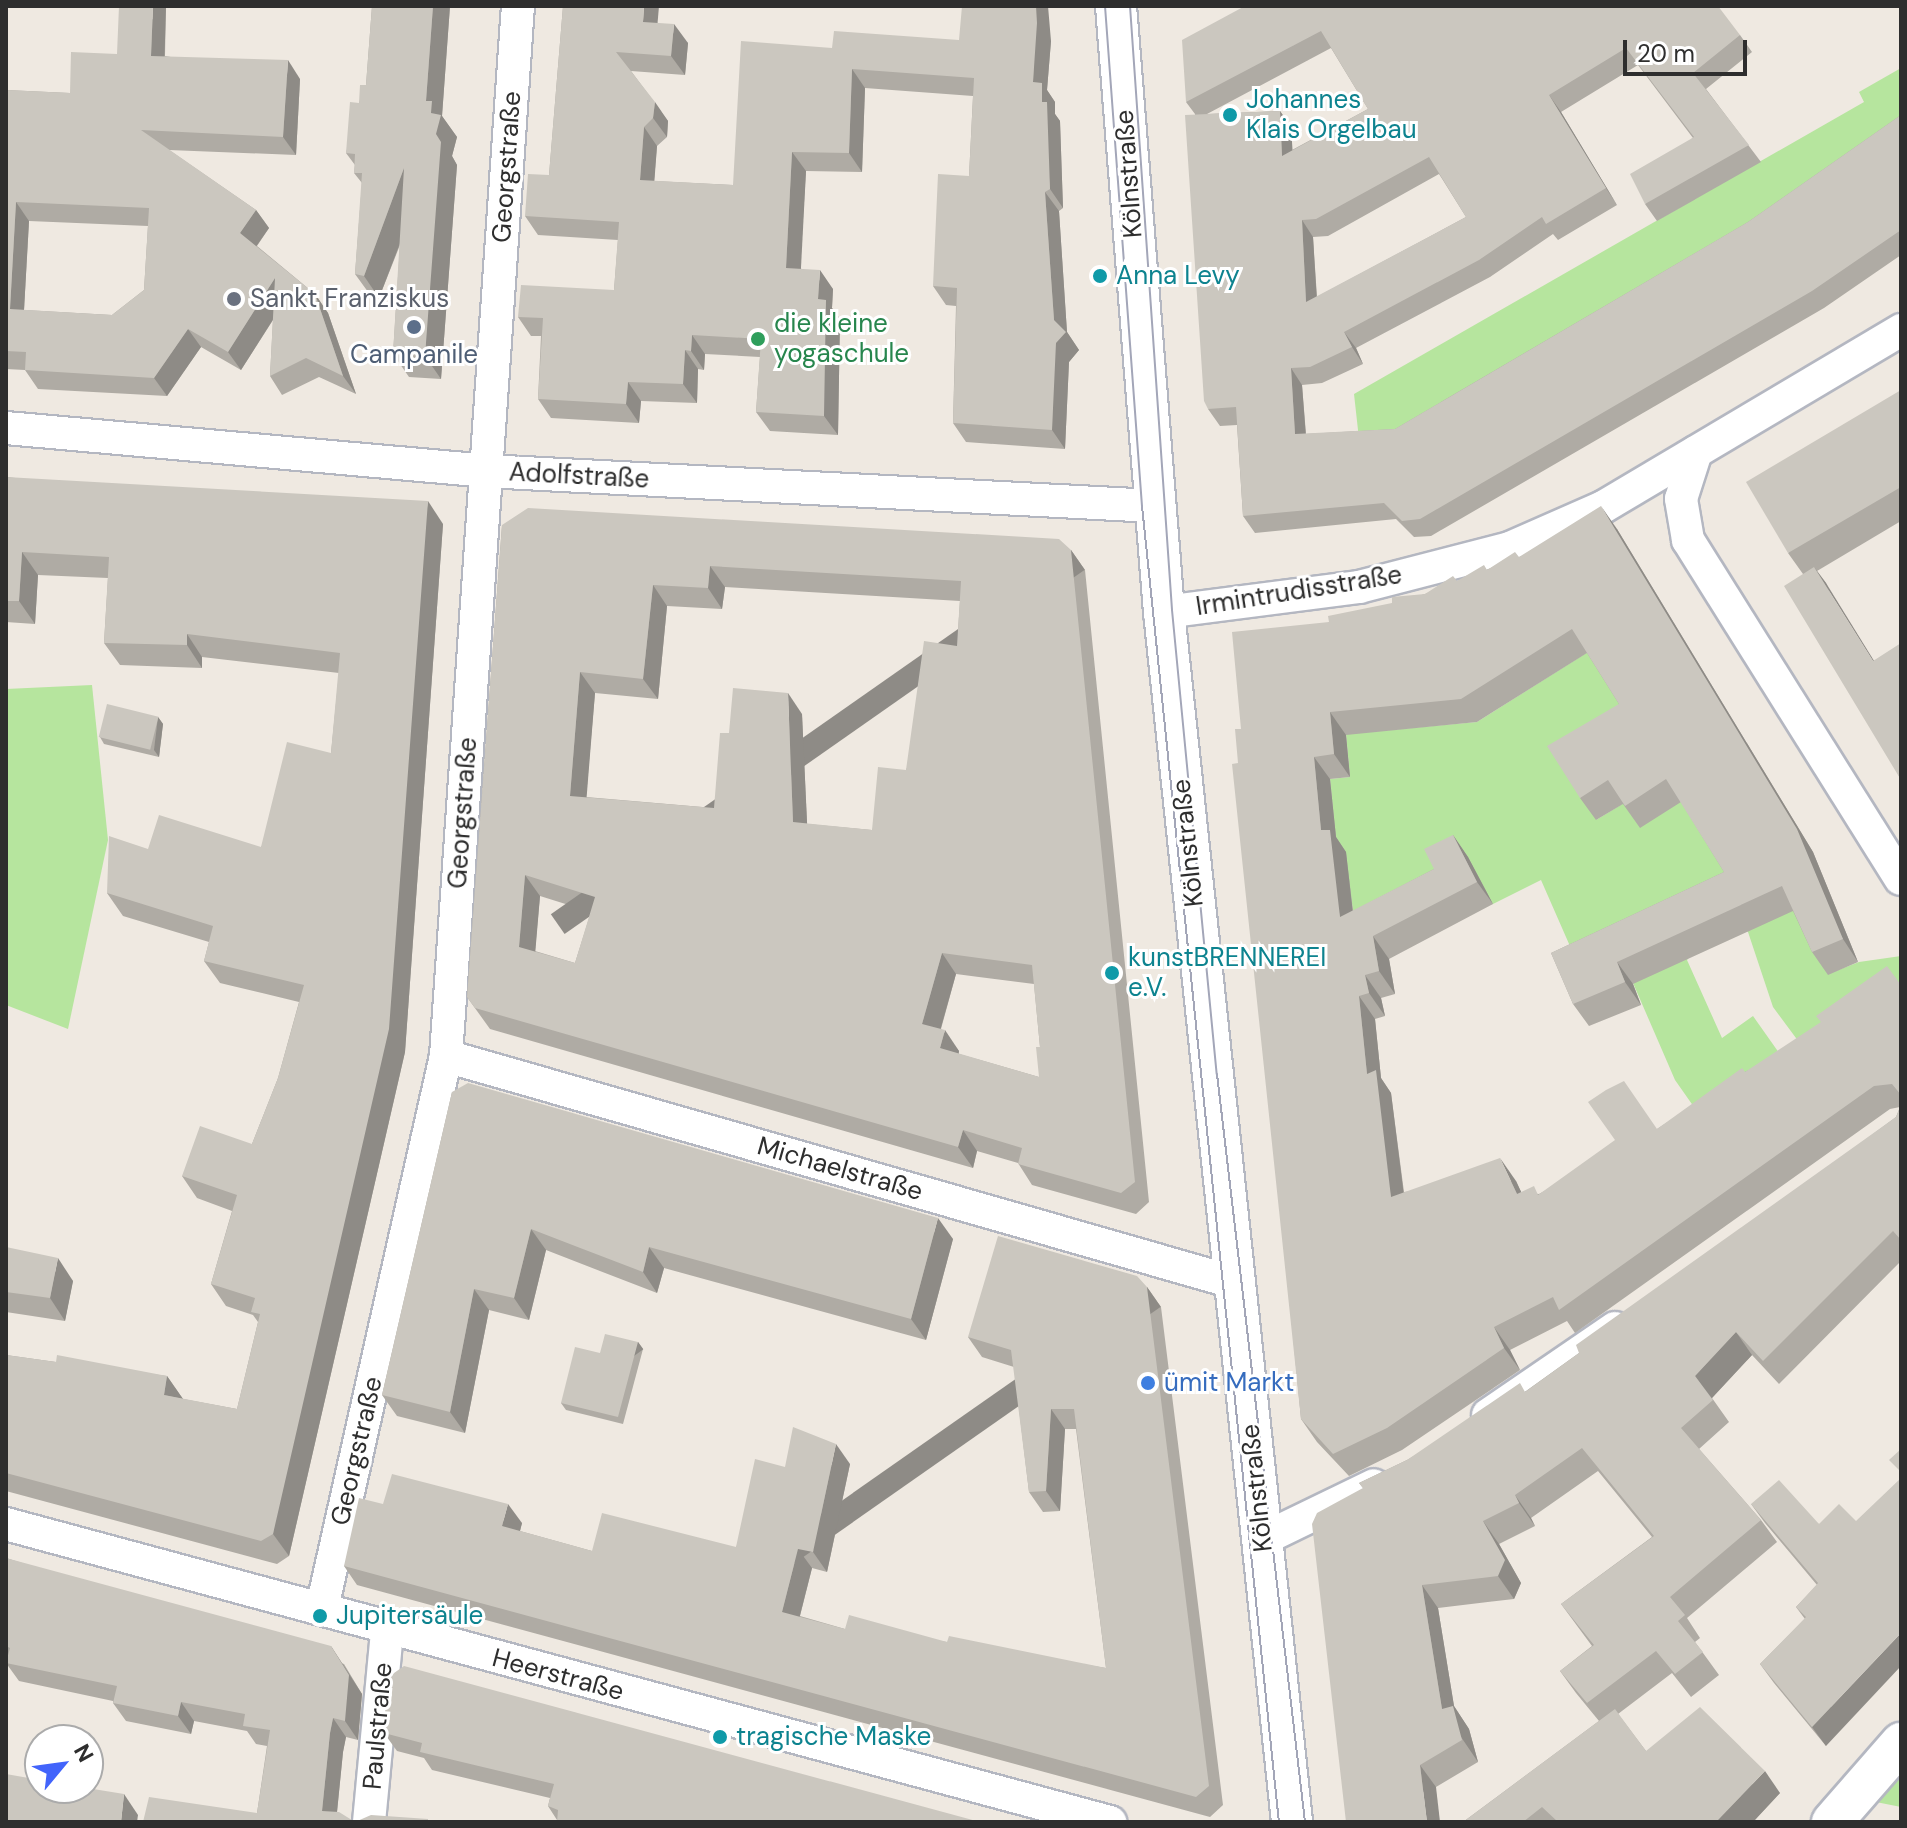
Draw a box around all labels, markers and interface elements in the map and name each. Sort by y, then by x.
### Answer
scale bar [1627,24,1751,74]
text: 20 m [1637,38,1695,69]
place label: Johannes Klais Orgelbau [1246,84,1417,146]
street label: Georgstraße [486,90,528,244]
marker: Johannes Klais Orgelbau [1221,106,1239,124]
street label: Kölnstraße [1109,109,1149,239]
place label: Anna Levy [1116,260,1240,292]
marker: Anna Levy [1091,267,1109,285]
place label: Sankt Franziskus [250,283,449,315]
marker: Sankt Franziskus [225,290,243,308]
place label: die kleine yogaschule [774,308,909,370]
marker: Campanile [405,318,423,336]
marker: die kleine yogaschule [749,330,767,348]
place label: Campanile [350,339,478,371]
street label: Adolfstraße [508,457,650,495]
street label: Irmintrudisstraße [1194,559,1404,623]
street label: Georgstraße [442,736,484,890]
street label: Kölnstraße [1166,777,1210,909]
place label: kunstBRENNEREI e.V. [1128,942,1326,1004]
marker: kunstBRENNEREI e.V. [1103,964,1121,982]
street label: Michaelstraße [754,1130,926,1208]
place label: ümit Markt [1164,1367,1294,1399]
street label: Georgstraße [325,1374,389,1528]
marker: ümit Markt [1139,1374,1157,1392]
street label: Kölnstraße [1235,1422,1279,1554]
place label: Jupitersäule [336,1600,483,1632]
marker: Jupitersäule [311,1607,329,1625]
street label: Heerstraße [489,1642,627,1708]
street label: Paulstraße [357,1661,399,1791]
place label: tragische Maske [736,1721,931,1753]
north arrow [24,1724,104,1804]
marker: tragische Maske [711,1728,729,1746]
text: N [67,1739,100,1767]

